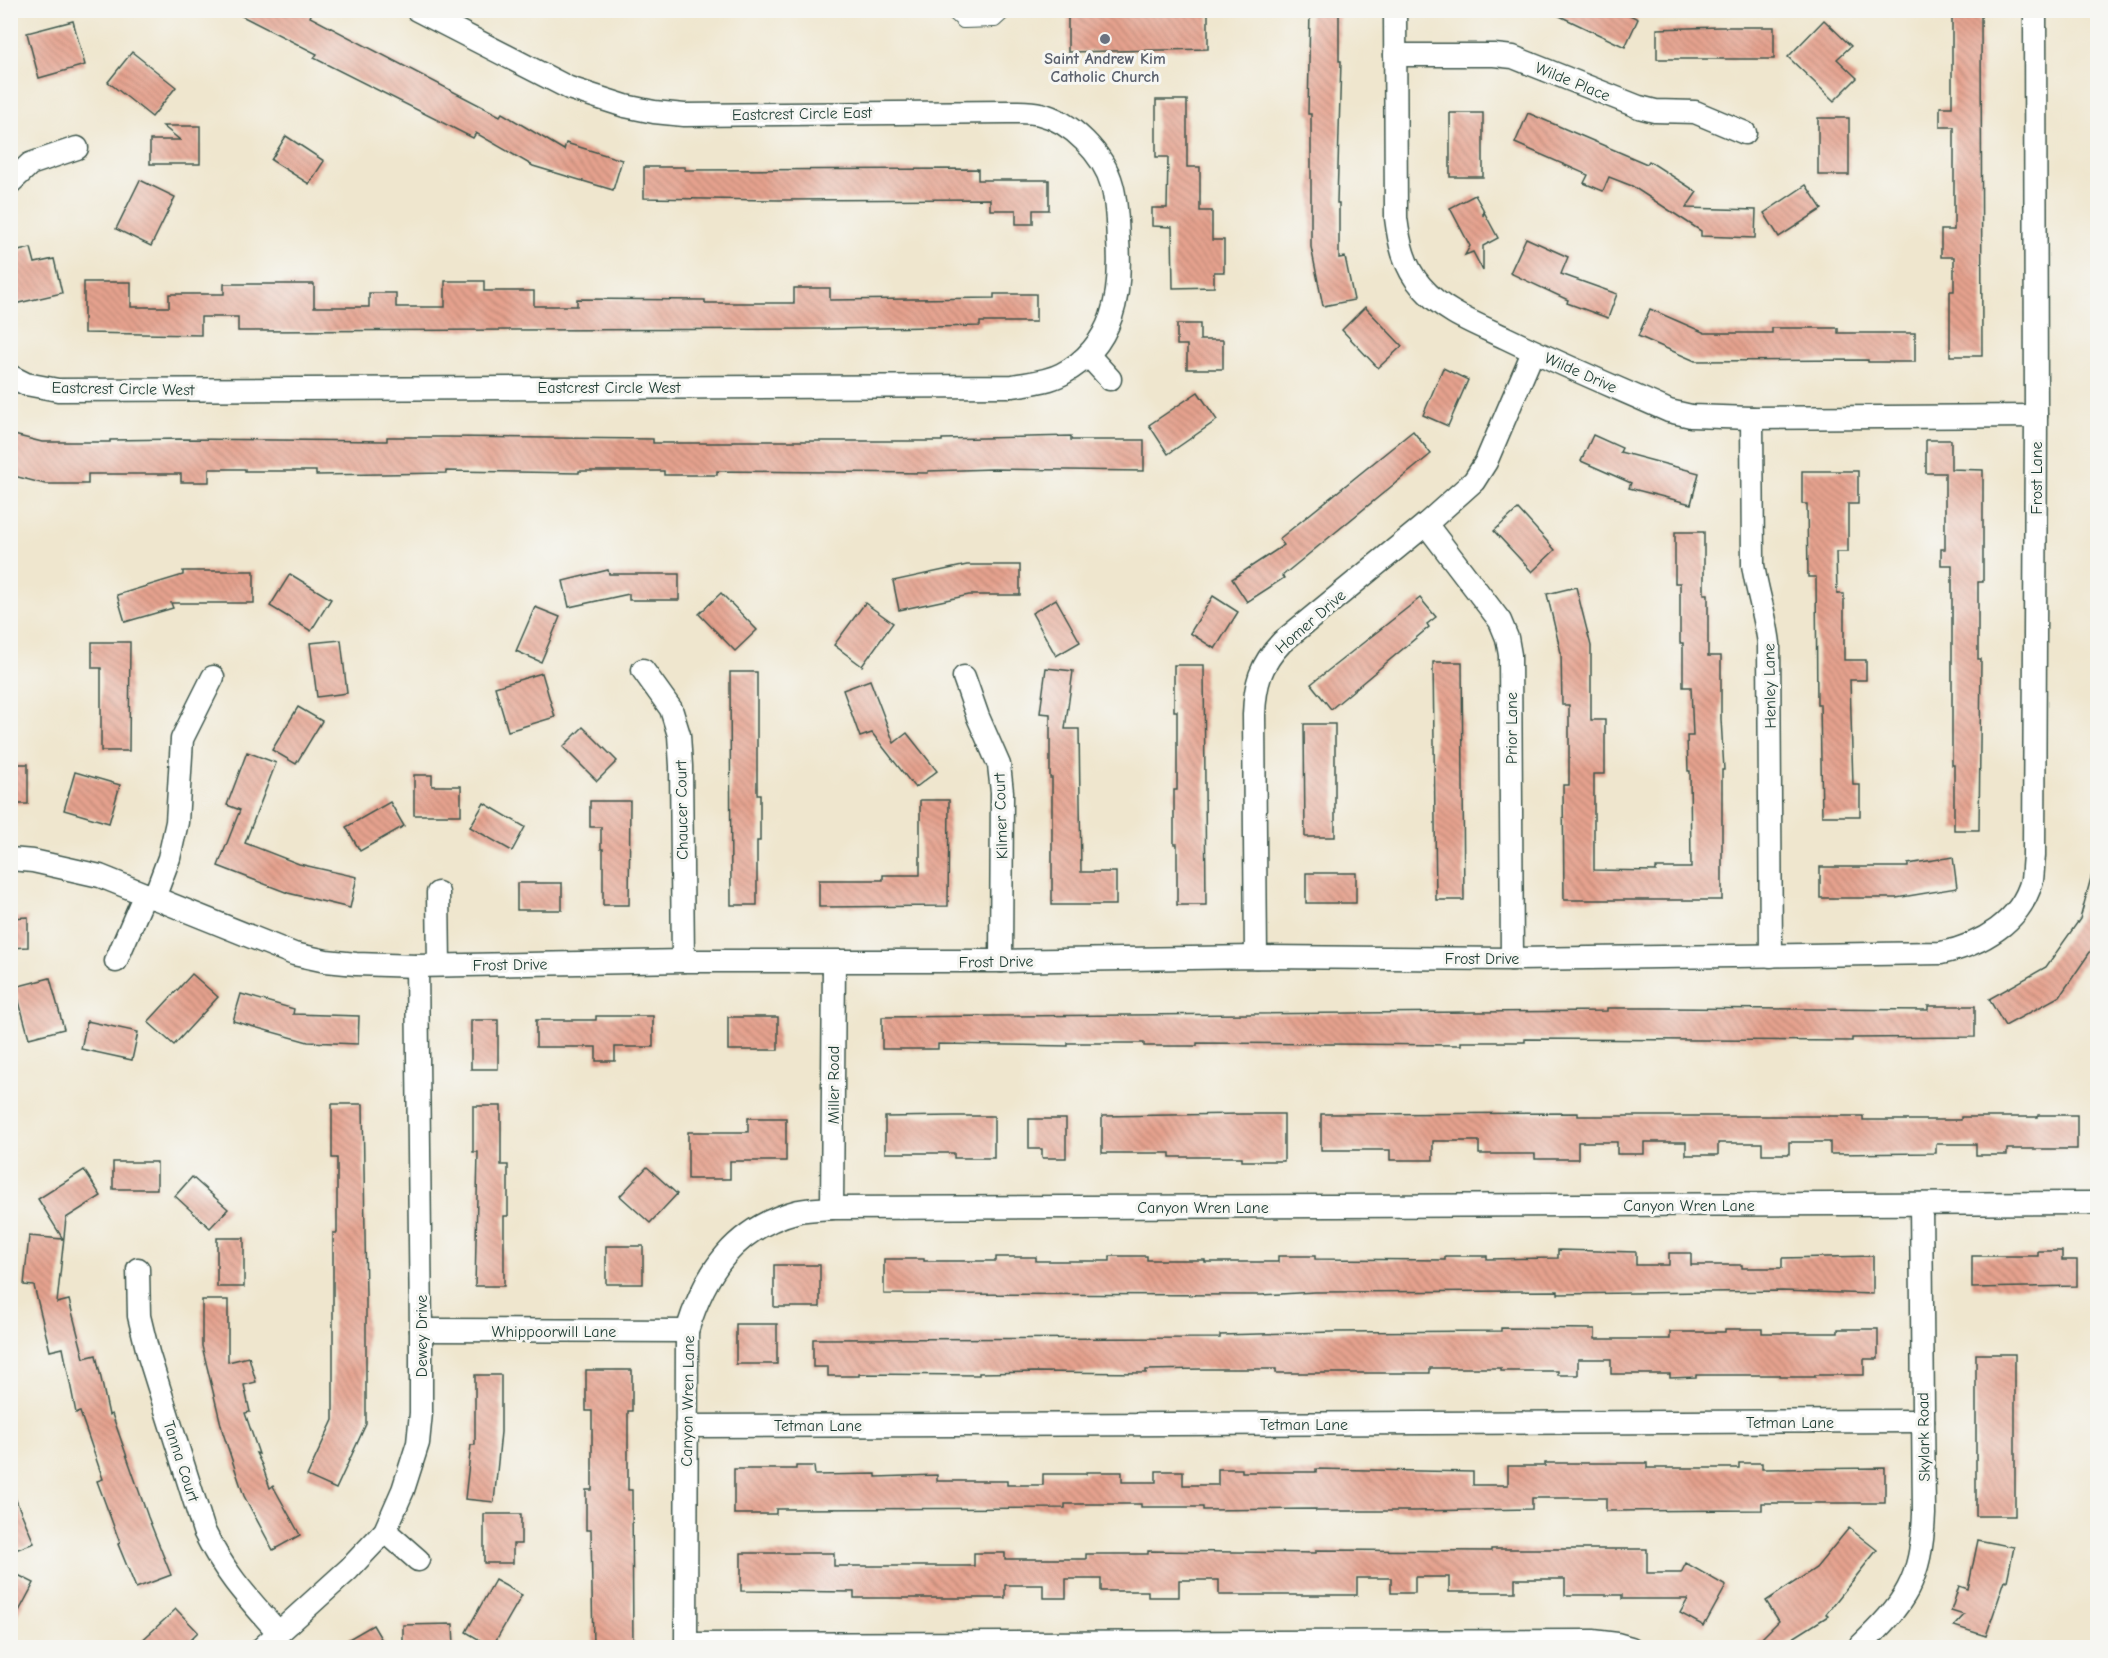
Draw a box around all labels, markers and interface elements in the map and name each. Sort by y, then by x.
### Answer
marker: Saint Andrew Kim Catholic Church [1098,32,1112,46]
place label: Saint Andrew Kim Catholic Church [1044,50,1166,86]
street label: Wilde Place [1532,59,1613,105]
street label: Eastcrest Circle East [732,104,873,124]
street label: Wilde Drive [1542,349,1620,397]
street label: Eastcrest Circle West [51,379,195,399]
street label: Eastcrest Circle West [538,379,681,397]
street label: Frost Lane [2028,441,2046,515]
street label: Homer Drive [1272,586,1350,657]
street label: Henley Lane [1760,643,1780,729]
street label: Prior Lane [1503,692,1521,764]
street label: Chaucer Court [672,760,692,860]
street label: Kilmer Court [990,772,1012,859]
street label: Frost Drive [1445,950,1519,968]
street label: Frost Drive [959,952,1034,972]
street label: Frost Drive [473,955,548,975]
street label: Miller Road [825,1046,843,1124]
street label: Canyon Wren Lane [1623,1197,1755,1215]
street label: Canyon Wren Lane [1137,1199,1269,1217]
street label: Dewey Drive [413,1295,431,1377]
street label: Whippoorwill Lane [492,1323,616,1341]
street label: Canyon Wren Lane [678,1335,698,1467]
street label: Skylark Road [1914,1392,1934,1482]
street label: Tetman Lane [1746,1414,1834,1432]
street label: Tetman Lane [1260,1416,1348,1434]
street label: Tetman Lane [774,1417,862,1435]
street label: Tanna Court [160,1419,203,1504]

